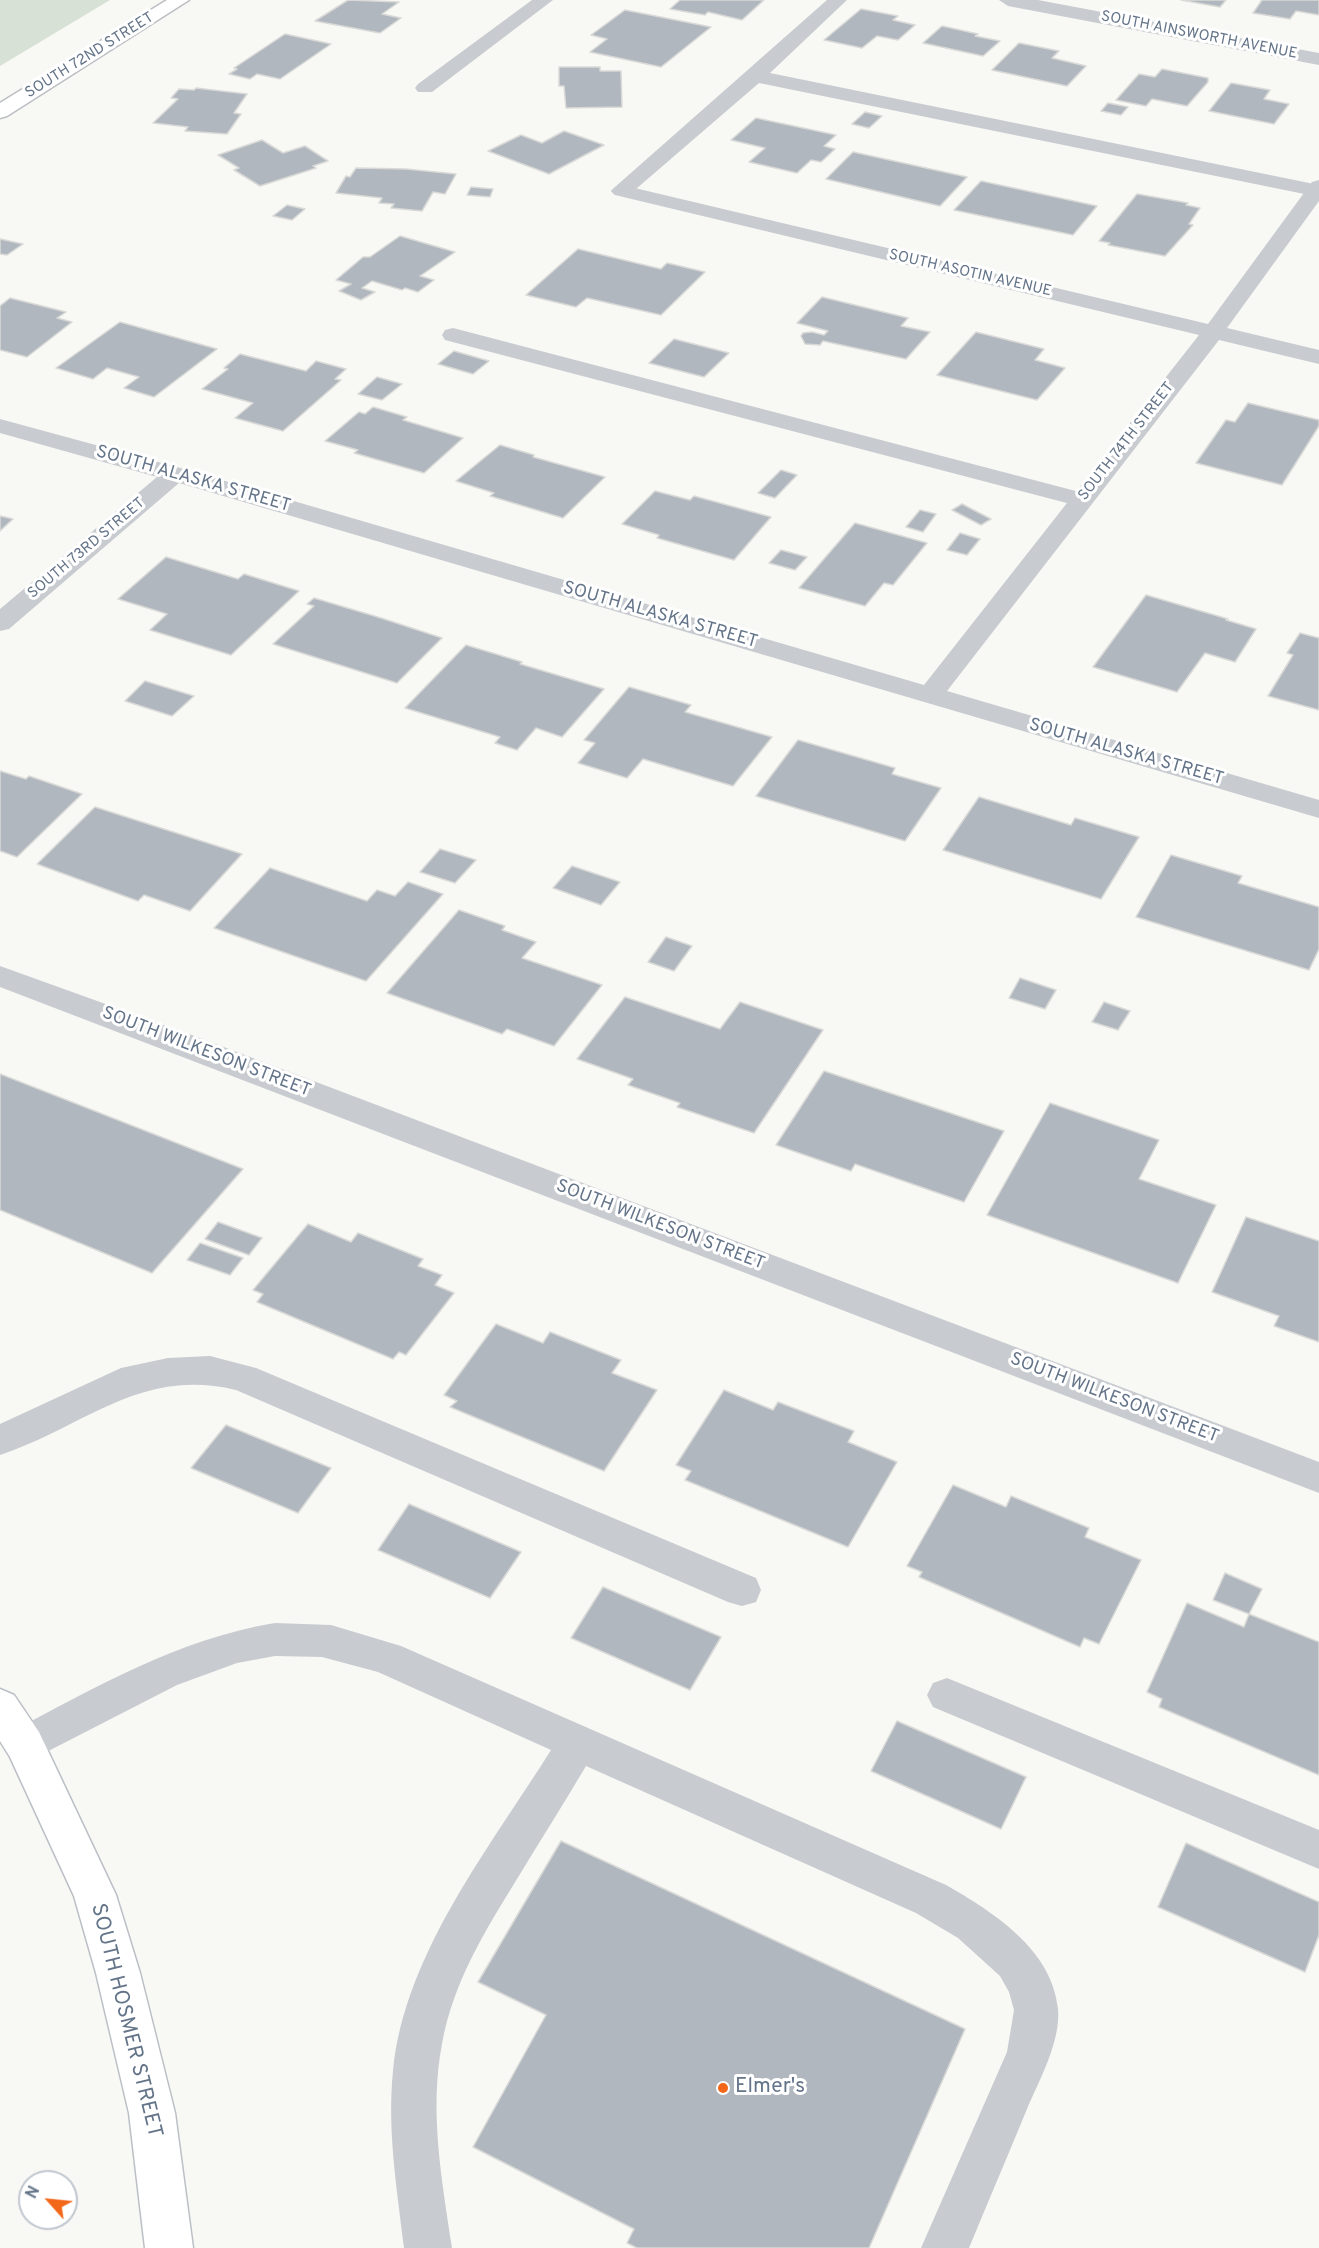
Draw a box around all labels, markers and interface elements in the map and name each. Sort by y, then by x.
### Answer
street label: SOUTH AINSWORTH AVENUE [1099,8,1299,64]
street label: SOUTH 72ND STREET [22,9,158,103]
street label: SOUTH ASOTIN AVENUE [887,247,1053,301]
street label: SOUTH 74TH STREET [1075,379,1179,505]
street label: SOUTH ALASKA STREET [93,442,293,518]
street label: SOUTH 73RD STREET [25,495,149,603]
street label: SOUTH ALASKA STREET [560,578,760,654]
street label: SOUTH ALASKA STREET [1026,715,1226,791]
street label: SOUTH WILKESON STREET [99,1003,313,1103]
street label: SOUTH WILKESON STREET [553,1176,767,1276]
street label: SOUTH WILKESON STREET [1007,1349,1221,1449]
street label: SOUTH HOSMER STREET [84,1901,166,2141]
place label: Elmer's [735,2075,805,2101]
marker: Elmer's [716,2081,730,2095]
north arrow [18,2170,78,2230]
text: N [22,2183,45,2202]

